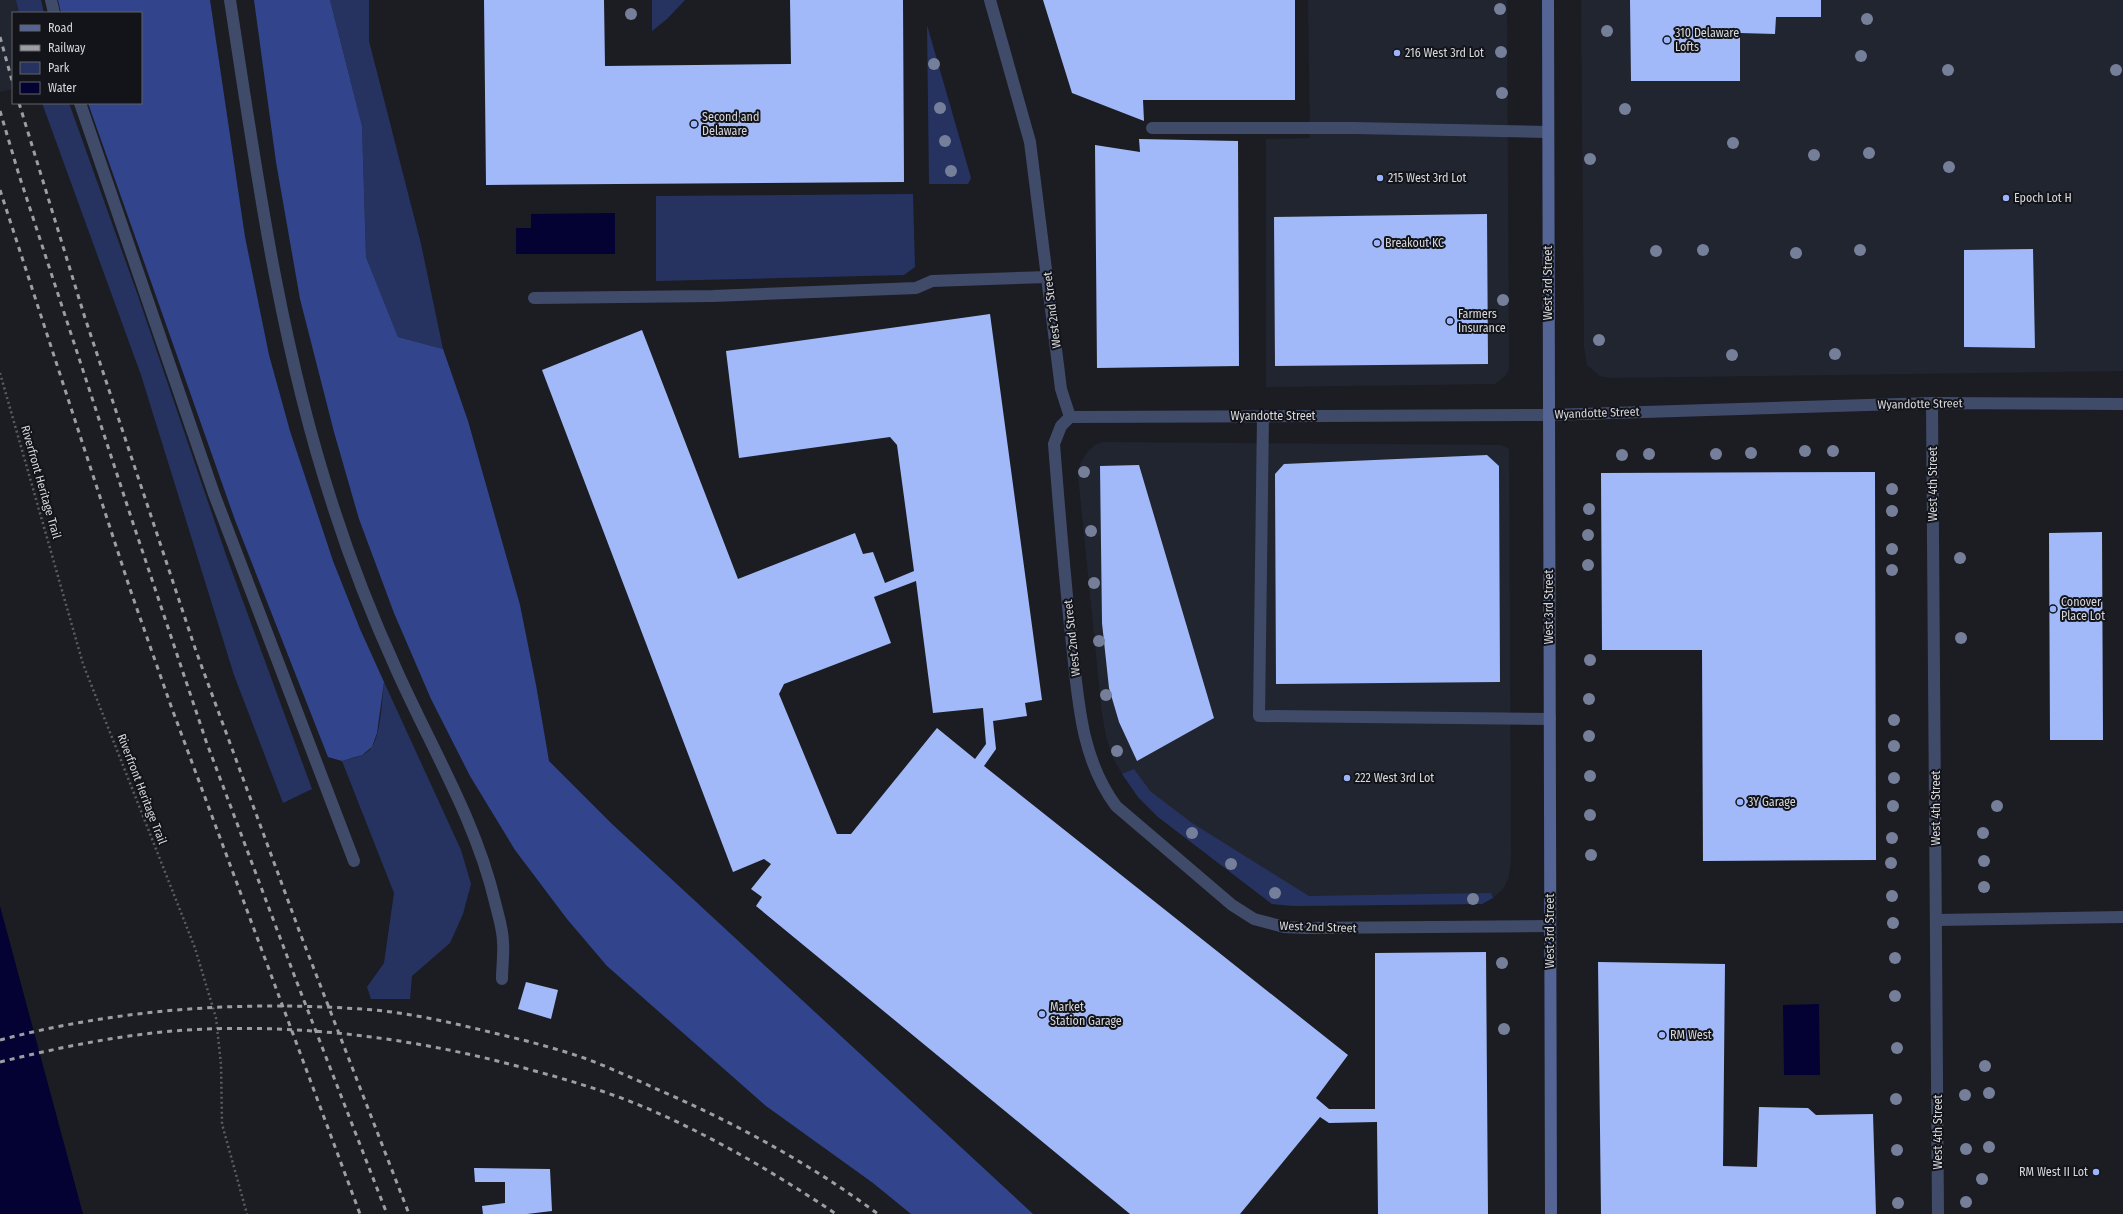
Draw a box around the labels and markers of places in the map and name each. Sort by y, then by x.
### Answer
place label: 310 Delaware Lofts [1675,26,1739,54]
marker: 310 Delaware Lofts [1662,35,1672,45]
place label: 216 West 3rd Lot [1405,46,1484,60]
marker: 216 West 3rd Lot [1392,48,1402,58]
place label: Second and Delaware [702,110,759,138]
marker: Second and Delaware [689,119,699,129]
place label: 215 West 3rd Lot [1388,171,1467,185]
marker: 215 West 3rd Lot [1375,173,1385,183]
place label: Epoch Lot H [2014,191,2072,205]
marker: Epoch Lot H [2001,193,2011,203]
place label: Breakout KC [1385,236,1444,250]
marker: Breakout KC [1372,238,1382,248]
place label: Farmers Insurance [1458,307,1506,335]
marker: Farmers Insurance [1445,316,1455,326]
place label: Conover Place Lot [2061,595,2105,623]
marker: Conover Place Lot [2048,604,2058,614]
place label: 222 West 3rd Lot [1355,771,1434,785]
marker: 222 West 3rd Lot [1342,773,1352,783]
place label: 3Y Garage [1748,795,1796,809]
marker: 3Y Garage [1735,797,1745,807]
place label: Market Station Garage [1050,1000,1122,1028]
marker: Market Station Garage [1037,1009,1047,1019]
place label: RM West [1670,1028,1712,1042]
marker: RM West [1657,1030,1667,1040]
place label: RM West II Lot [2019,1165,2088,1179]
marker: RM West II Lot [2091,1167,2101,1177]

